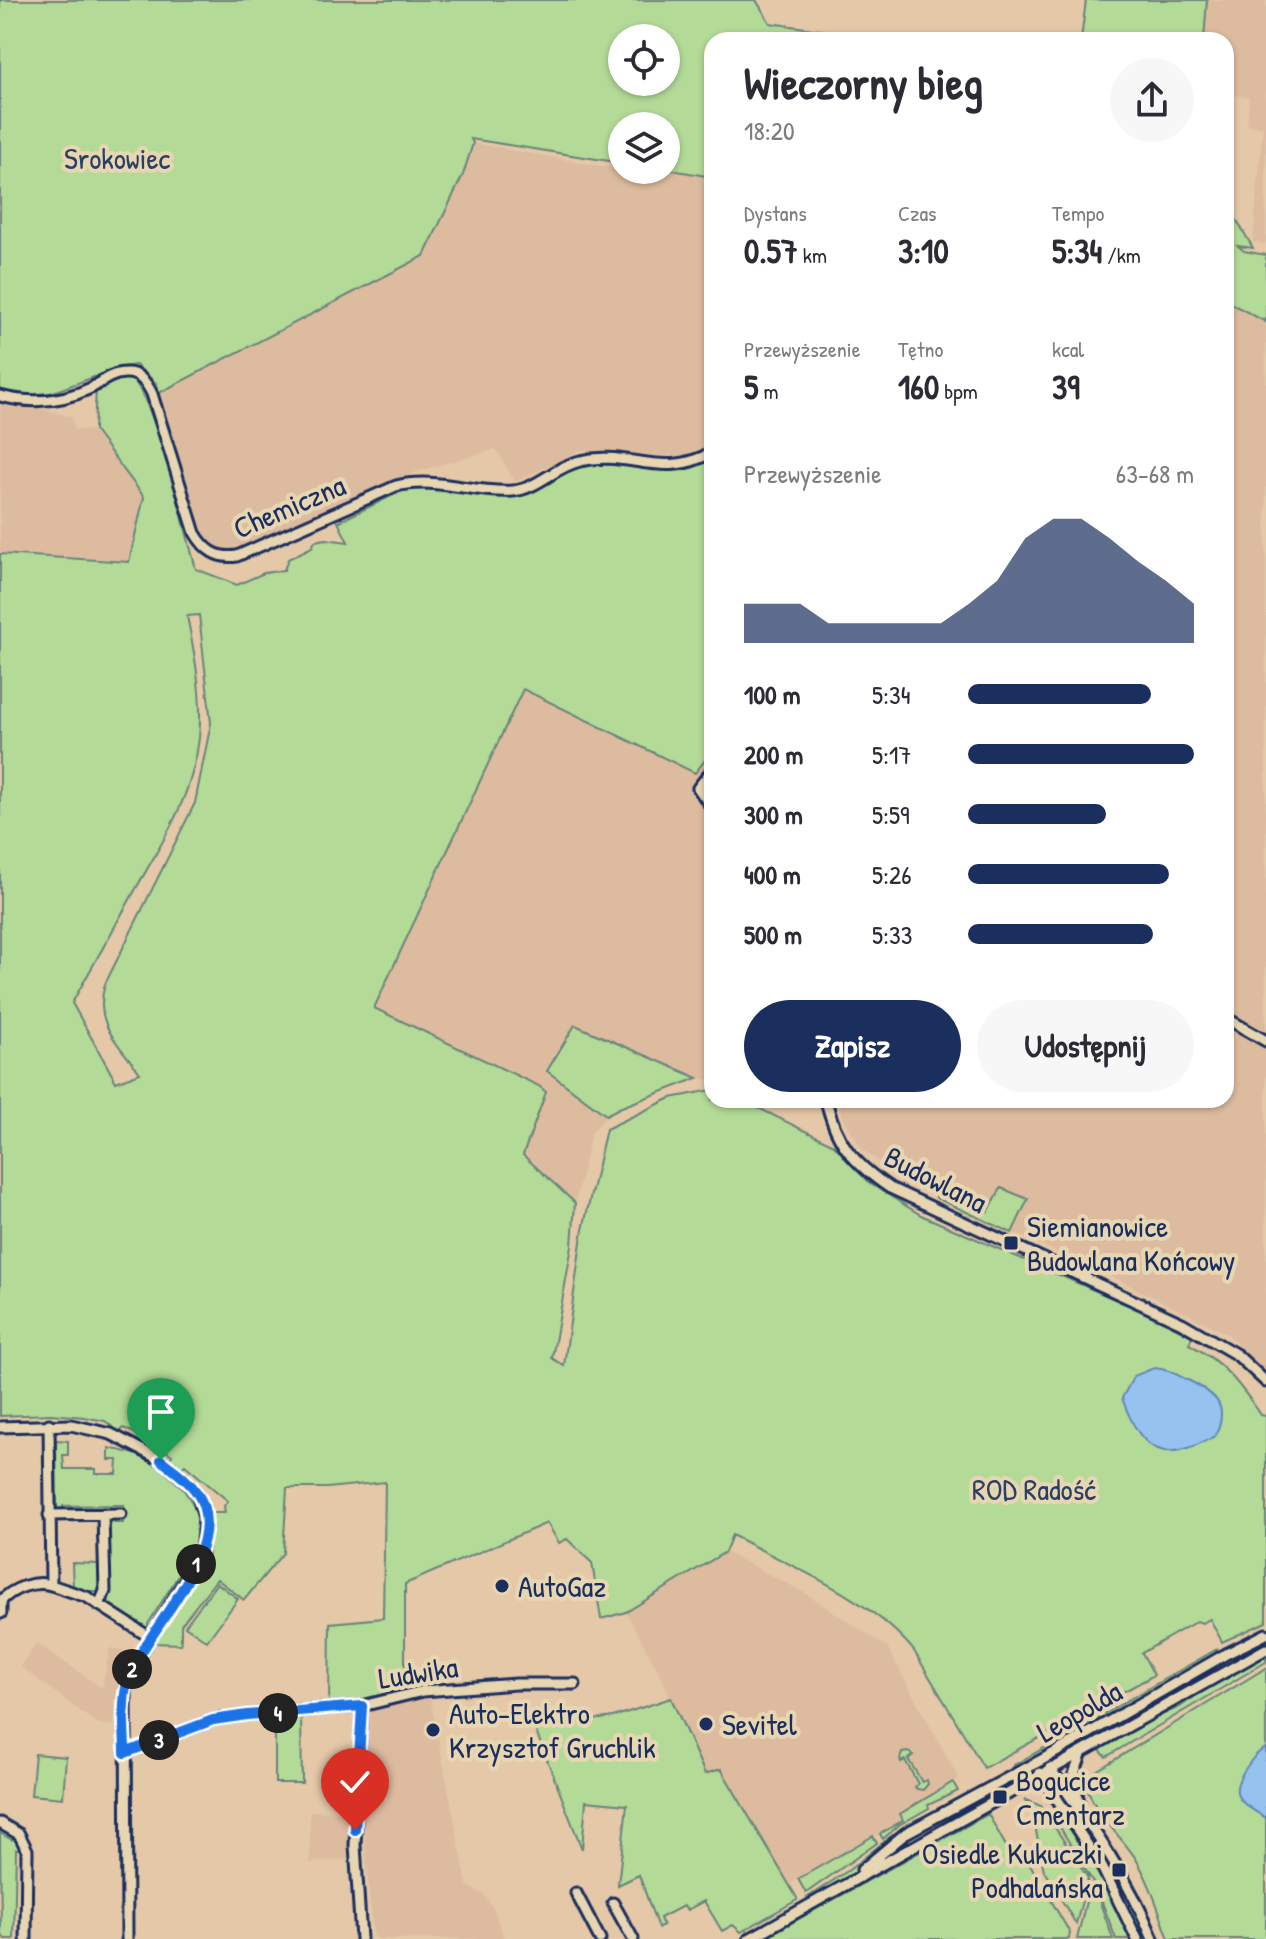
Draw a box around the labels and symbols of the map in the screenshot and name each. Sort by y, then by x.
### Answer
park label: Srokowiec [64,138,170,178]
street label: Chemiczna [227,464,351,547]
street label: Budowlana [878,1136,994,1222]
place label: Siemianowice Budowlana Końcowy [1027,1206,1236,1280]
marker: Siemianowice Budowlana Końcowy [1002,1234,1020,1252]
pin [127,1378,195,1460]
park label: ROD Radość [972,1469,1096,1509]
pin: 1 [176,1544,216,1584]
place label: AutoGaz [518,1566,606,1606]
marker: AutoGaz [493,1577,511,1595]
street label: Ludwika [376,1646,461,1698]
pin: 2 [112,1649,152,1689]
street label: Leopolda [1029,1671,1129,1751]
pin: 4 [258,1693,298,1733]
place label: Auto-Elektro Krzysztof Gruchlik [449,1693,656,1767]
place label: Sevitel [722,1704,797,1744]
marker: Sevitel [697,1715,715,1733]
pin: 3 [139,1720,179,1760]
marker: Auto-Elektro Krzysztof Gruchlik [424,1721,442,1739]
pin [321,1748,389,1830]
place label: Bogucice Cmentarz [1016,1760,1125,1834]
marker: Bogucice Cmentarz [991,1788,1009,1806]
place label: Osiedle Kukuczki Podhalańska [922,1833,1103,1907]
marker: Osiedle Kukuczki Podhalańska [1110,1861,1128,1879]

